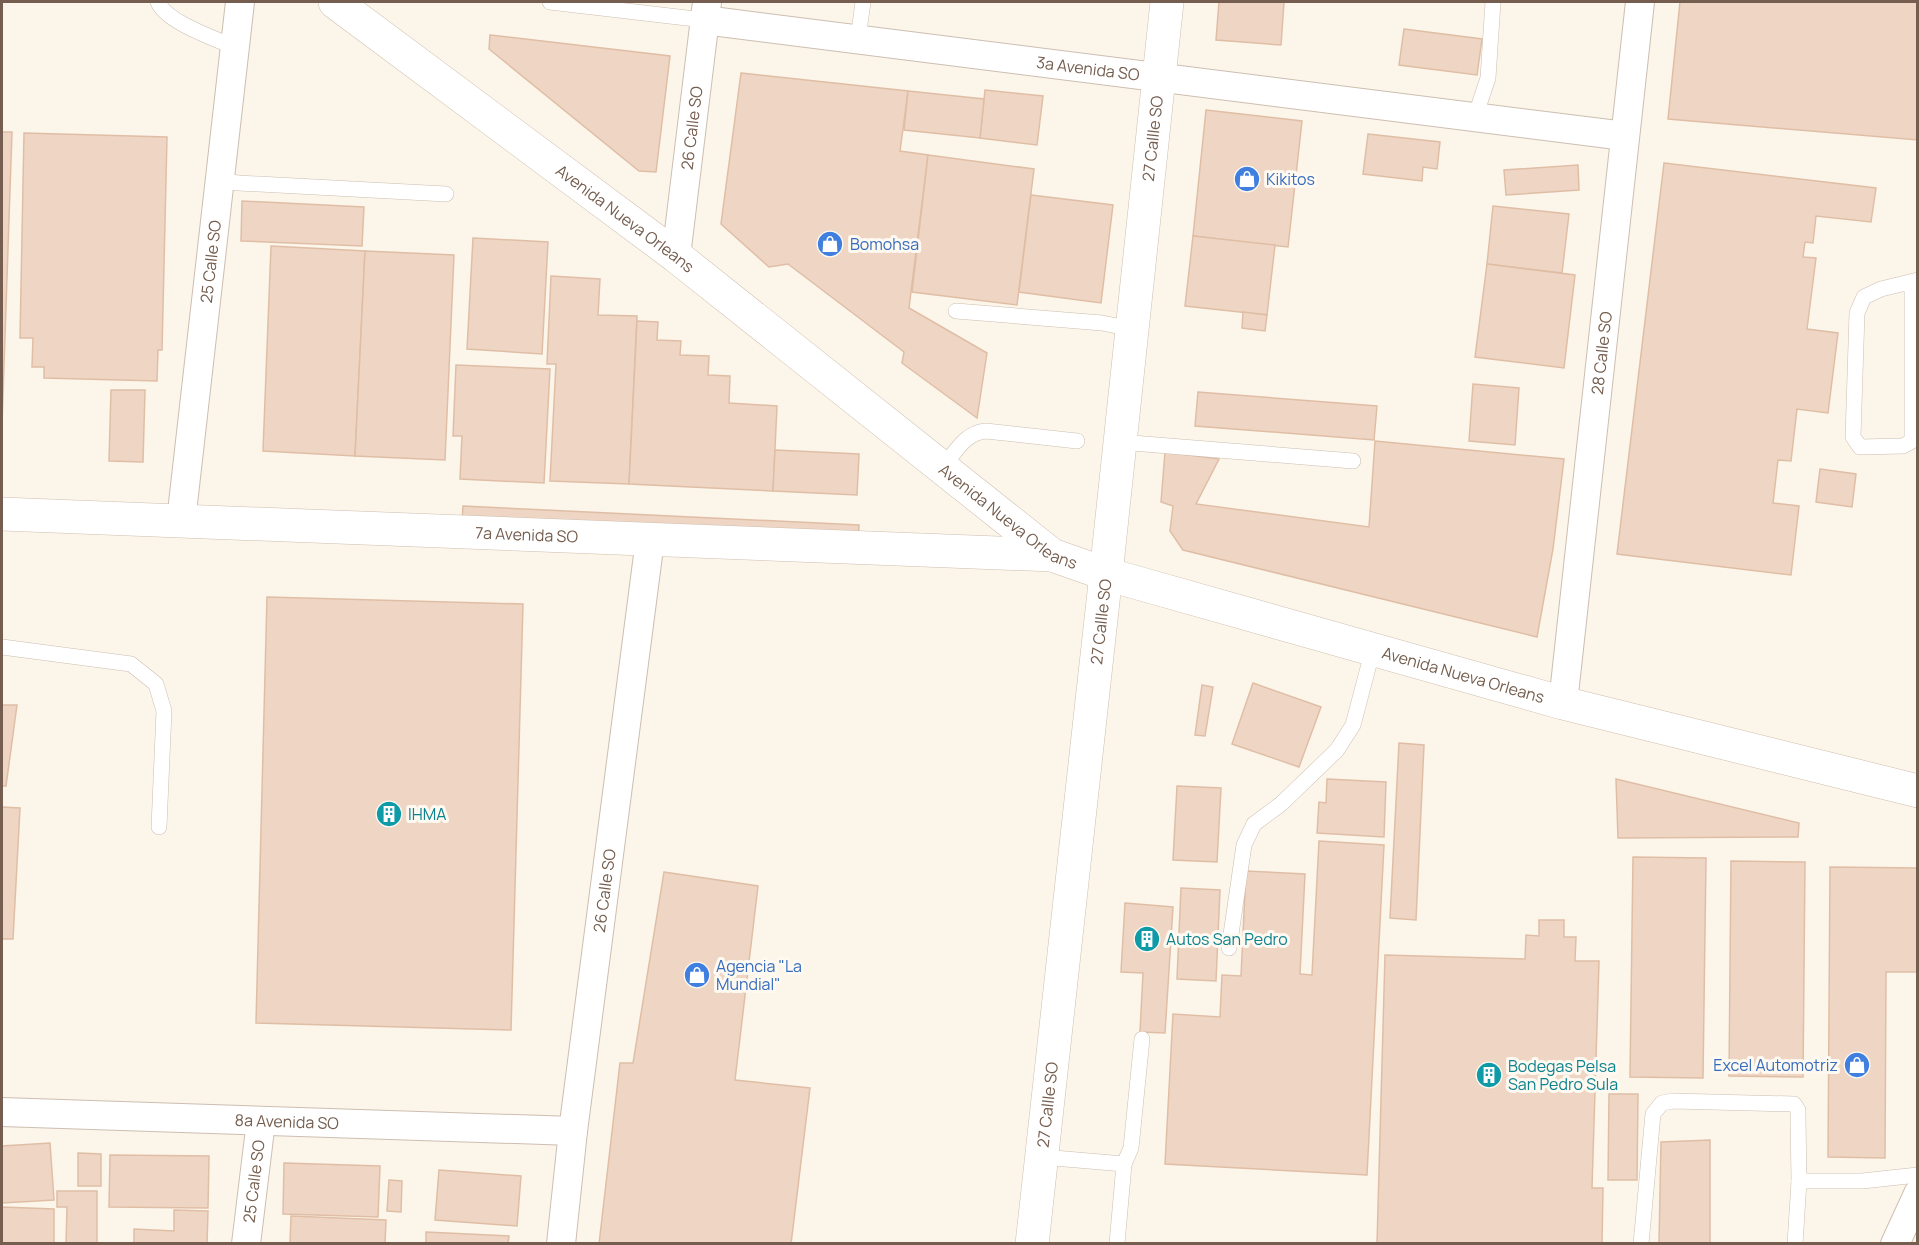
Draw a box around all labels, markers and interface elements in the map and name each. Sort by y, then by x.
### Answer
street label: 3a Avenida SO [1035,51,1141,86]
street label: 26 Calle SO [676,84,708,171]
street label: 27 Callle SO [1137,94,1168,182]
street label: Avenida Nueva Orleans [552,159,699,277]
shop icon: Kikitos [1232,164,1262,194]
place label: Kikitos [1266,168,1315,190]
street label: 25 Calle SO [195,219,226,304]
shop icon: Bomohsa [815,229,845,259]
place label: Bomohsa [850,233,919,255]
street label: 28 Calle SO [1586,310,1617,396]
street label: Avenida Nueva Orleans [934,458,1080,574]
street label: 7a Avenida SO [475,521,579,547]
street label: 27 Callle SO [1085,577,1116,666]
street label: Avenida Nueva Orleans [1380,641,1547,708]
building icon: IHMA [374,799,404,829]
place label: IHMA [408,803,446,825]
street label: 26 Calle SO [588,847,621,934]
building icon: Autos San Pedro [1132,924,1162,954]
place label: Autos San Pedro [1166,928,1288,950]
place label: Agencia "La Mundial" [716,955,802,995]
shop icon: Agencia "La Mundial" [682,960,712,990]
shop icon: Excel Automotriz [1842,1050,1872,1080]
place label: Excel Automotriz [1713,1054,1838,1076]
place label: Bodegas Pelsa San Pedro Sula [1508,1055,1618,1095]
street label: 27 Callle SO [1032,1060,1063,1149]
building icon: Bodegas Pelsa San Pedro Sula [1474,1060,1504,1090]
street label: 8a Avenida SO [234,1109,340,1134]
street label: 25 Calle SO [238,1138,270,1224]

